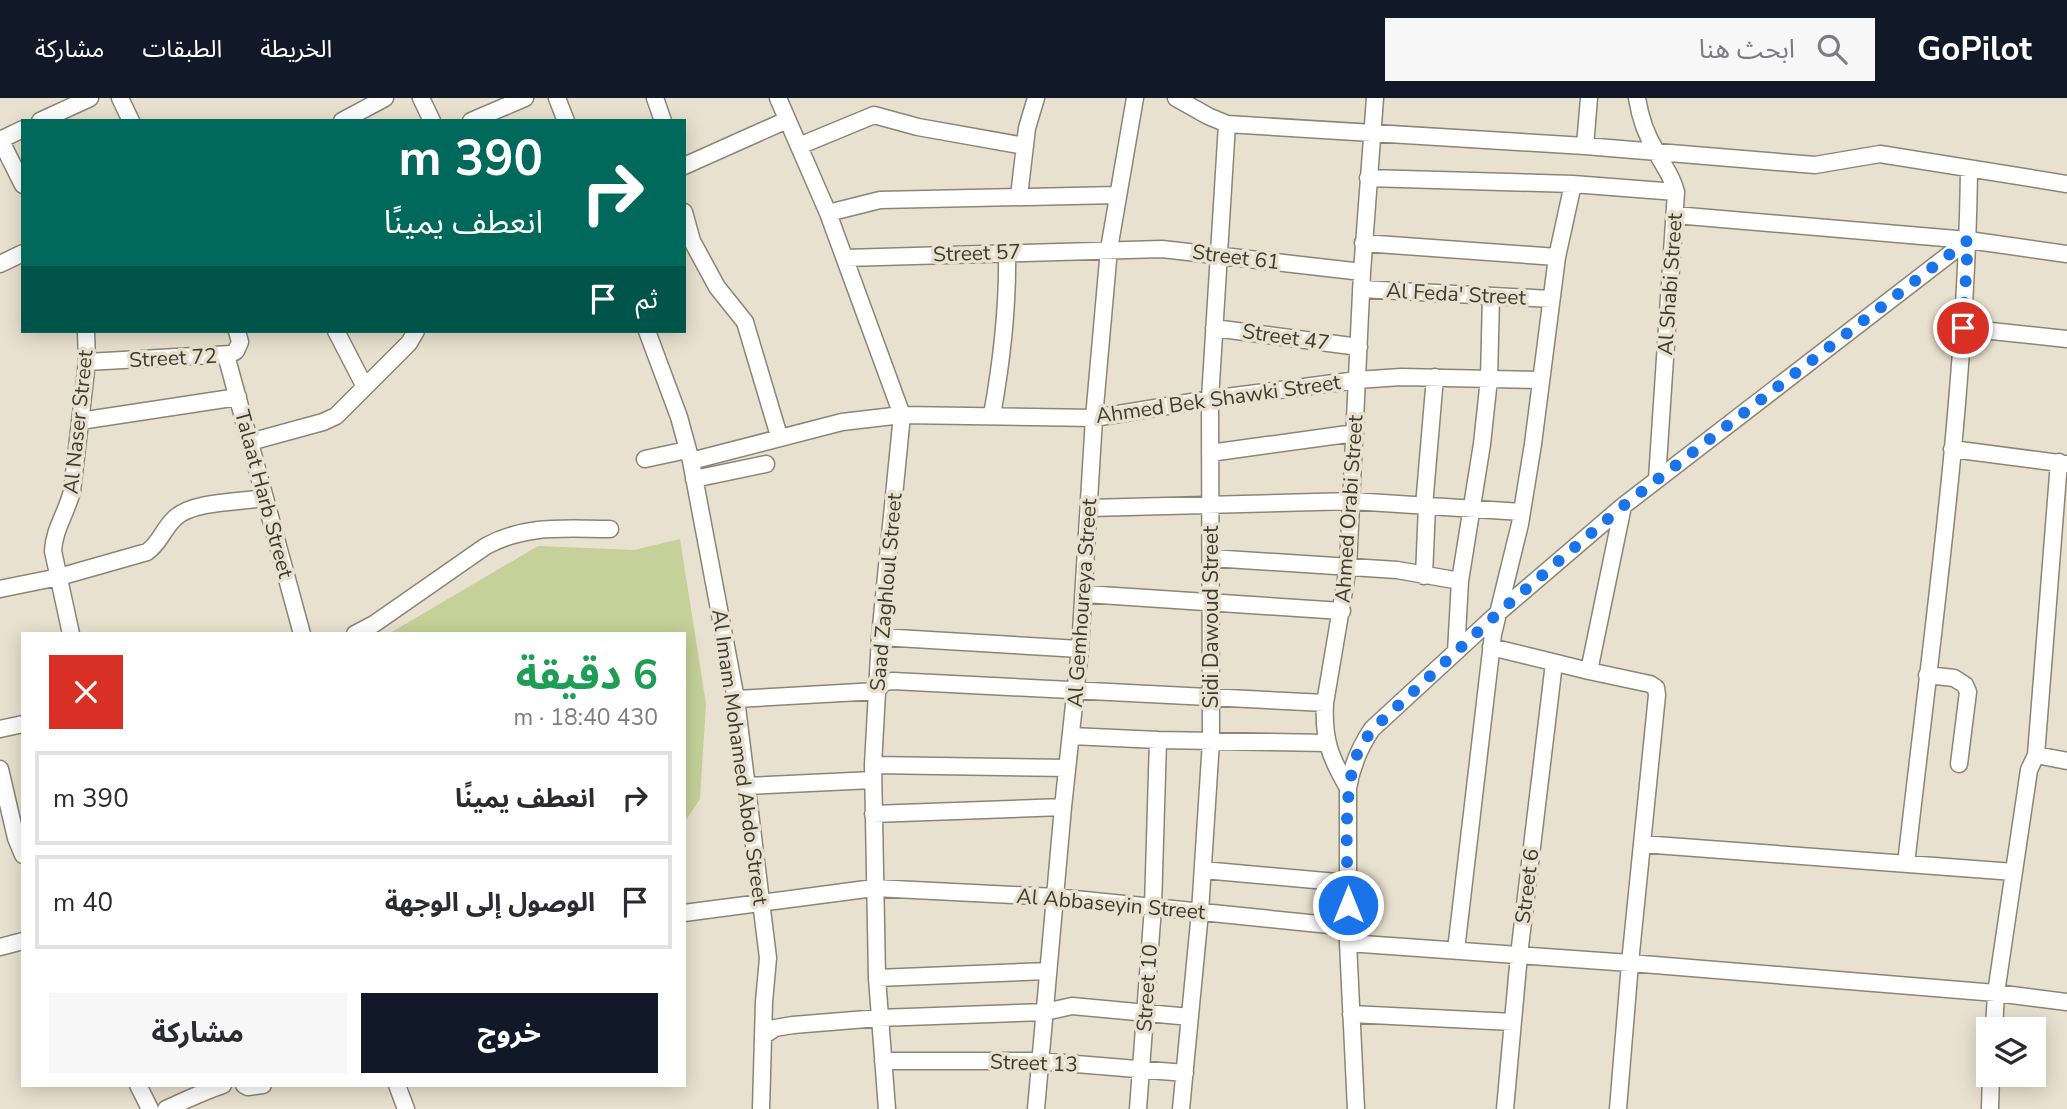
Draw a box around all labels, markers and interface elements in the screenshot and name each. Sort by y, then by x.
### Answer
search box [1385,18,1875,81]
text: GoPilot [1917,27,2032,72]
icon: search [1813,30,1851,68]
text: ابحث هنا [1699,32,1795,67]
text: مشاركة [35,33,104,65]
text: الطبقات [142,33,222,65]
text: الخريطة [260,33,332,65]
text: 390 m [399,125,543,192]
icon: right [567,147,658,238]
text: انعطف يمينًا [384,201,543,244]
street label: Al Shabi Street [1651,211,1689,356]
street label: Street 57 [933,237,1021,269]
street label: Street 61 [1191,238,1281,276]
street label: Al Feda' Street [1385,276,1527,312]
icon: arrive [584,280,622,318]
text: ثم [636,282,658,317]
pin [1933,298,1993,358]
icon: arrive [1944,309,1982,347]
street label: Street 47 [1241,317,1331,357]
street label: Street 72 [128,342,218,374]
street label: Al Naser Street [56,348,100,496]
street label: Ahmed Bek Shawki Street [1094,368,1343,430]
street label: Talaat Harb Street [228,407,300,582]
street label: Ahmed Orabi Street [1328,413,1370,604]
street label: Saad Zaghloul Street [863,491,909,692]
street label: Al Gemhoureya Street [1061,497,1103,708]
street label: Sidi Dawoud Street [1197,525,1225,708]
street label: Al Imam Mohamed Abdo Street [705,607,775,907]
text: 6 دقيقة [516,647,658,704]
button: close [49,655,123,729]
text: 430 m · 18:40 [513,702,658,733]
icon: right [616,779,654,817]
text: 390 m [53,781,129,816]
text: انعطف يمينًا [455,781,595,816]
street label: Street 6 [1509,847,1545,925]
position arrow [1311,868,1385,942]
street label: Al Abbaseyin Street [1015,882,1207,926]
icon: arrive [616,883,654,921]
text: 40 m [53,885,113,920]
text: الوصول إلى الوجهة [385,885,595,920]
street label: Street 10 [1130,943,1164,1033]
button: مشاركة [49,993,347,1073]
button: خروج [361,993,658,1073]
map controls [1976,1017,2046,1087]
button: layers [1976,1017,2046,1087]
street label: Street 13 [990,1047,1078,1079]

